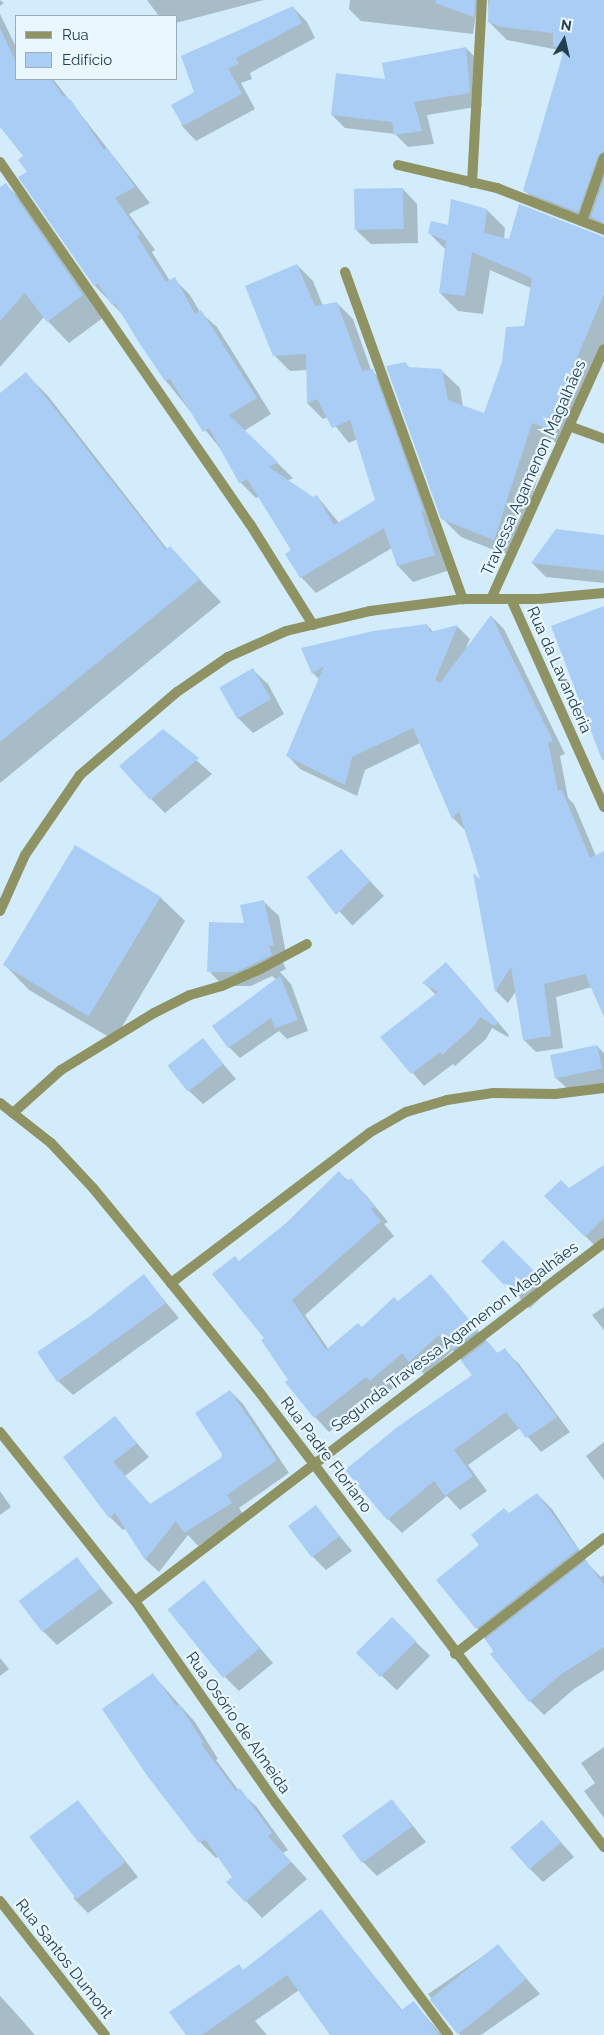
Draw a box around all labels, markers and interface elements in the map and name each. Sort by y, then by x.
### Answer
legend [15,15,178,80]
north arrow [539,15,589,65]
text: N [560,16,573,34]
text: Rua [62,26,89,44]
text: Edifício [62,51,112,69]
street label: Travessa Agamenon Magalhães [478,357,590,579]
street label: Rua da Lavanderia [522,604,596,736]
street label: Segunda Travessa Agamenon Magalhães [327,1238,583,1436]
street label: Rua Padre Floriano [276,1393,376,1517]
street label: Rua Osório de Almeida [182,1648,294,1798]
street label: Rua Santos Dumont [11,1895,117,2023]

